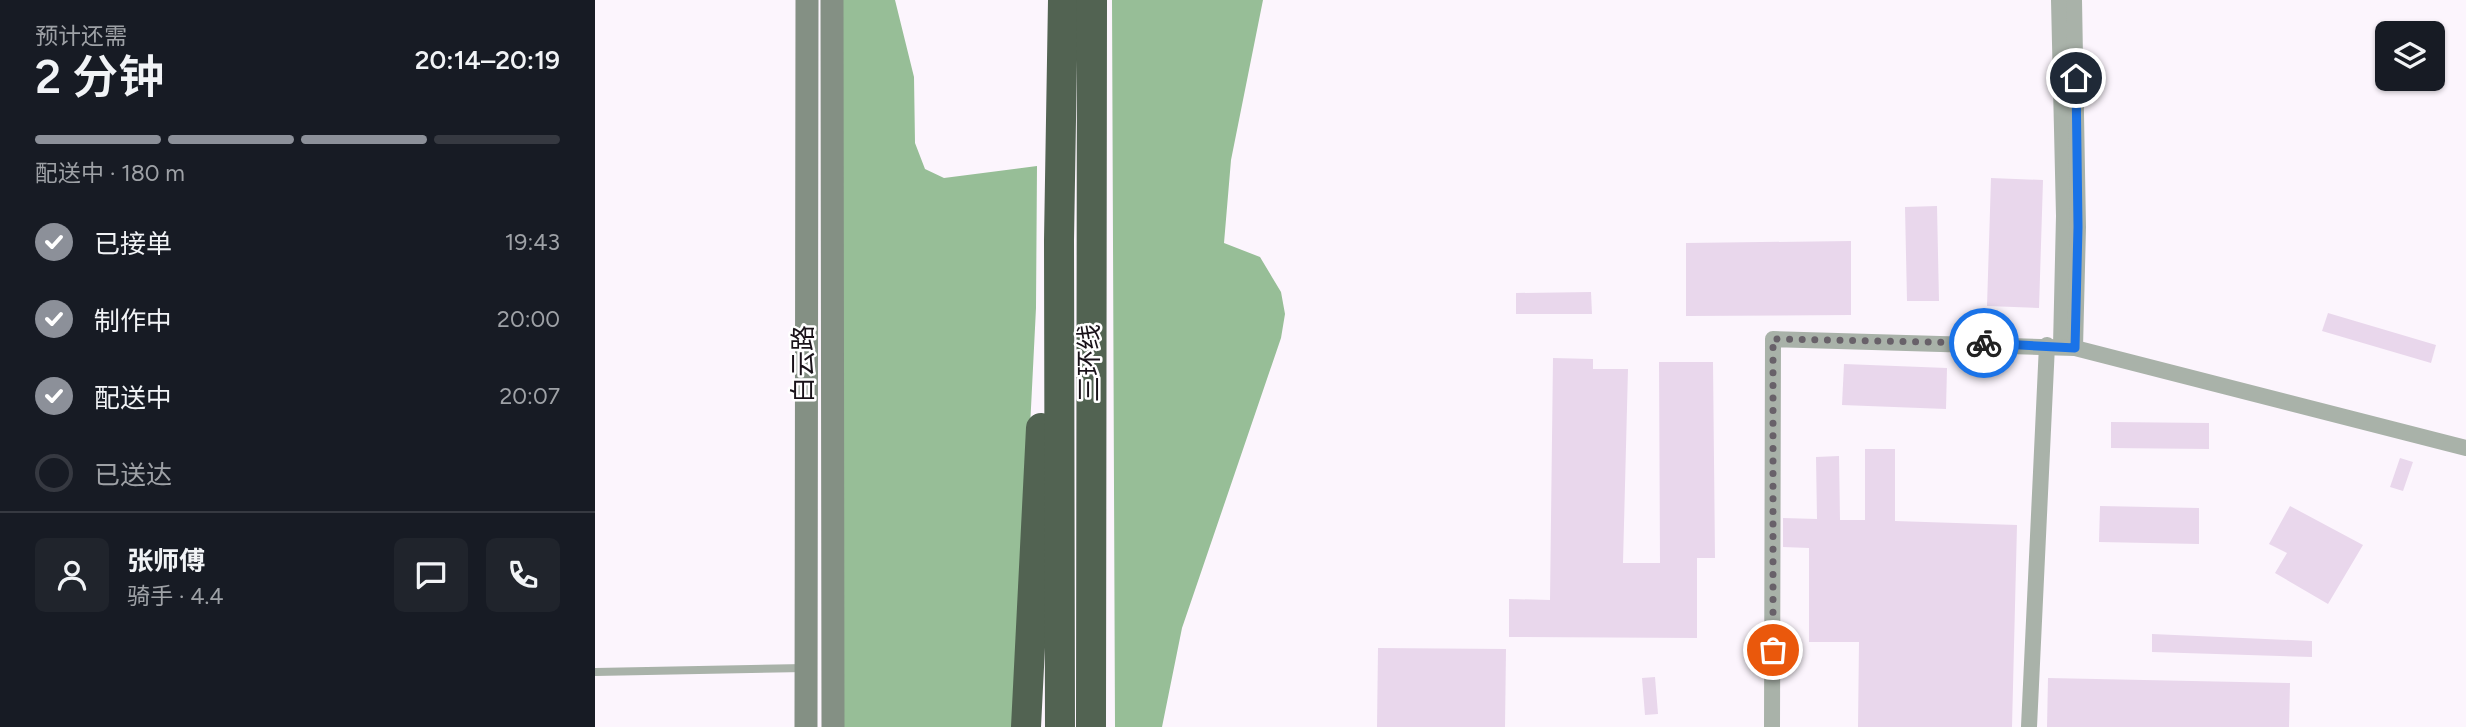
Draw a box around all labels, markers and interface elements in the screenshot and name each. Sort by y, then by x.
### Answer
map controls [2375,21,2445,91]
button: layers [2375,21,2445,91]
text: 预计还需 [35,22,127,50]
text: 20:14–20:19 [415,44,560,76]
pin [2046,48,2106,108]
text: 2 分钟 [35,49,164,105]
icon: home [2057,59,2095,97]
text: 配送中 · 180 m [35,159,185,187]
icon: check [35,223,73,261]
text: 已接单 [94,228,172,260]
text: 19:43 [505,228,560,256]
icon: check [35,300,73,338]
text: 制作中 [94,305,172,337]
text: 20:00 [497,305,560,333]
courier [1949,308,2019,378]
street label: 三环线 [1073,324,1105,402]
icon: bike [1965,324,2003,362]
street label: 白云路 [787,325,819,403]
icon: check [35,377,73,415]
text: 配送中 [94,382,172,414]
text: 20:07 [499,382,560,410]
text: 已送达 [94,459,172,491]
button: person [35,538,109,612]
button: chat [394,538,468,612]
button: phone [486,538,560,612]
text: 张师傅 [127,545,205,577]
text: 骑手 · 4.4 [127,582,224,610]
pin [1743,620,1803,680]
icon: bag [1754,631,1792,669]

